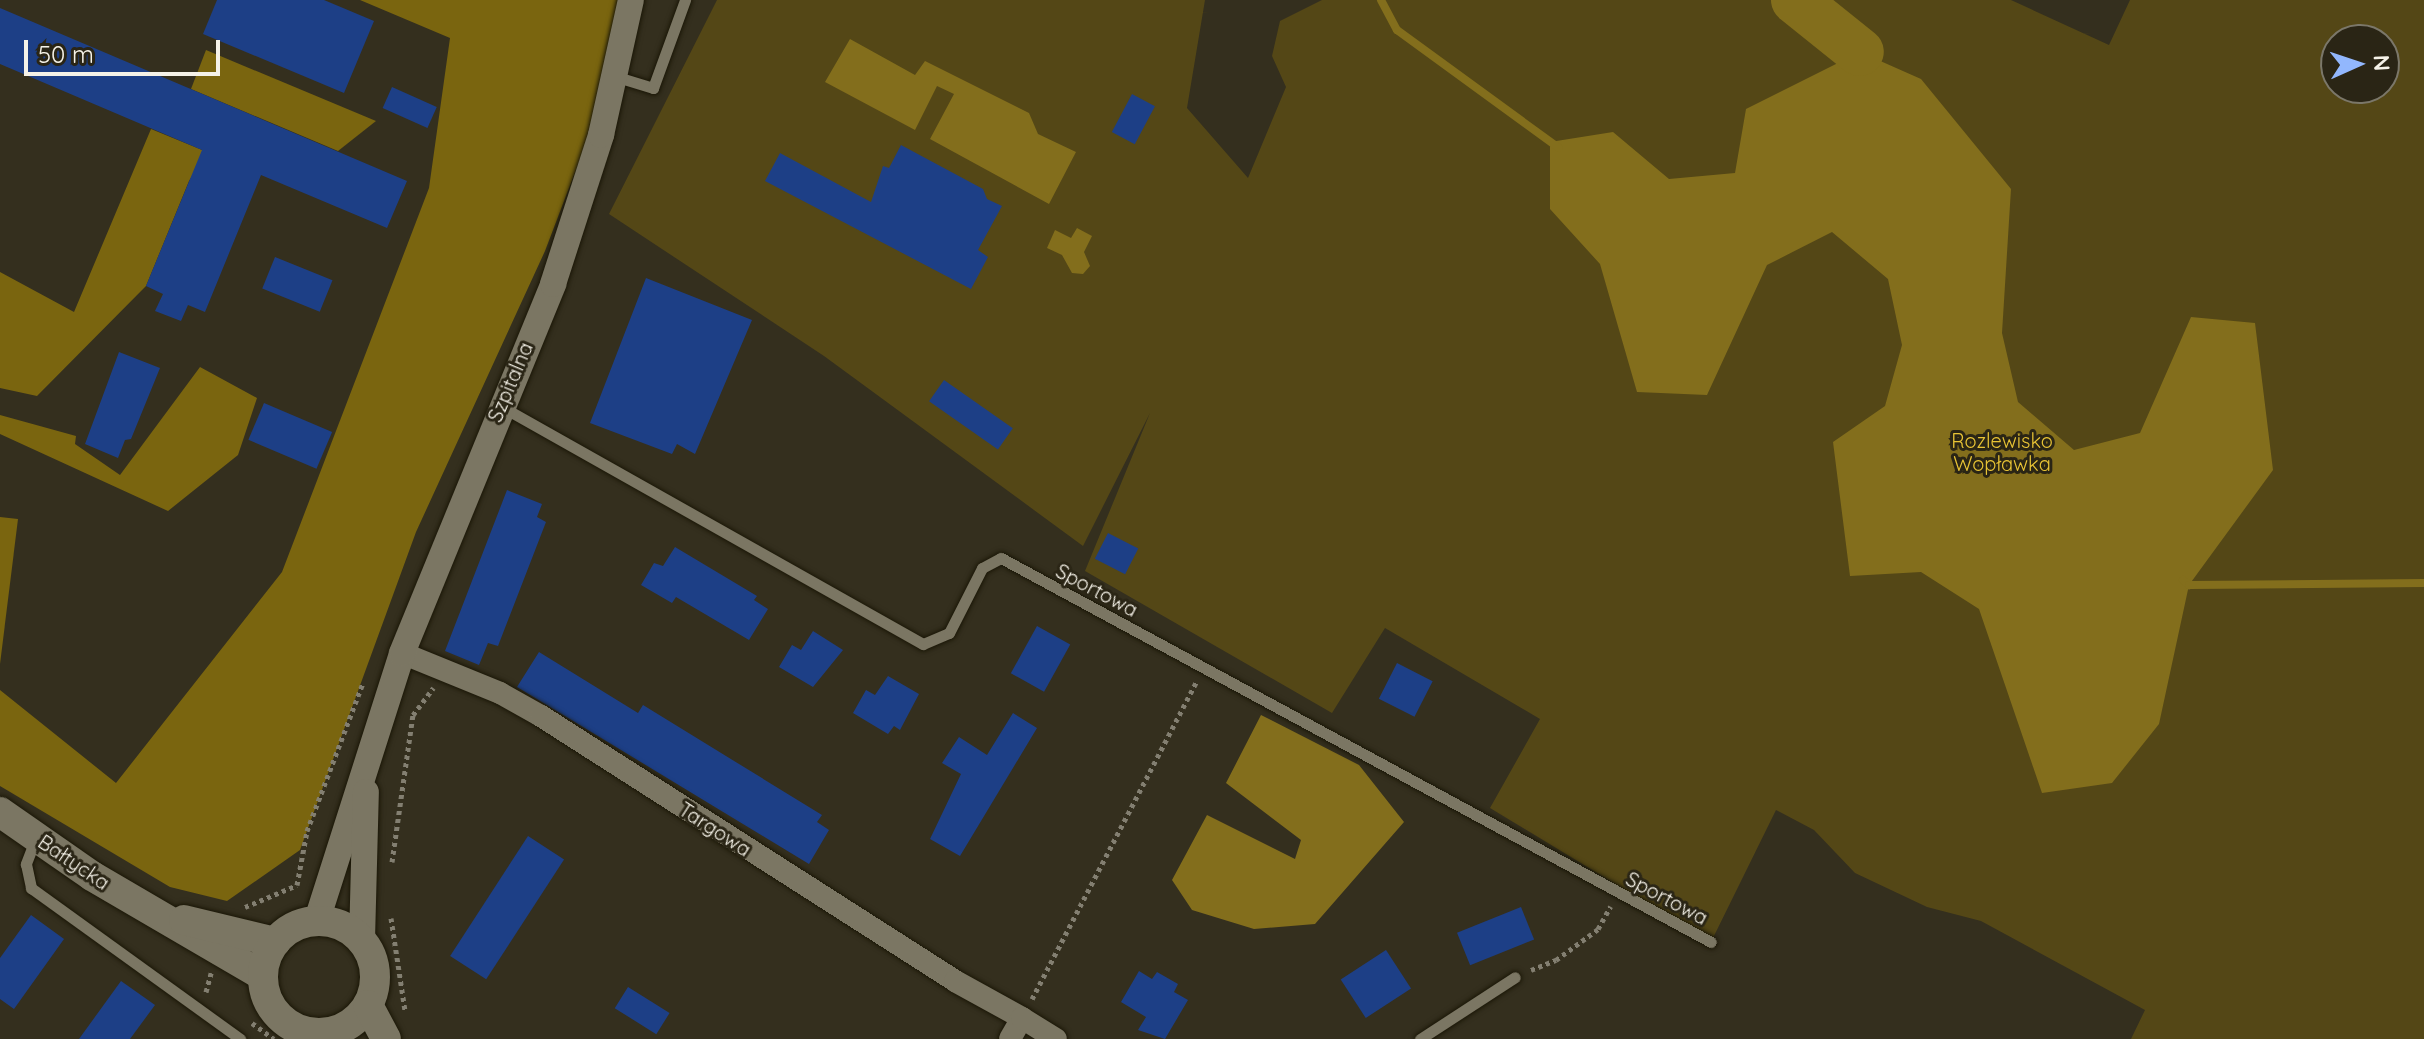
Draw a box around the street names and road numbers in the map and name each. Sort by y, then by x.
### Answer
street label: Szpitalna [482,338,538,426]
street label: Sportowa [1052,558,1142,622]
street label: Targowa [674,797,756,861]
street label: Bałtycka [34,829,114,895]
street label: Sportowa [1622,866,1712,930]

